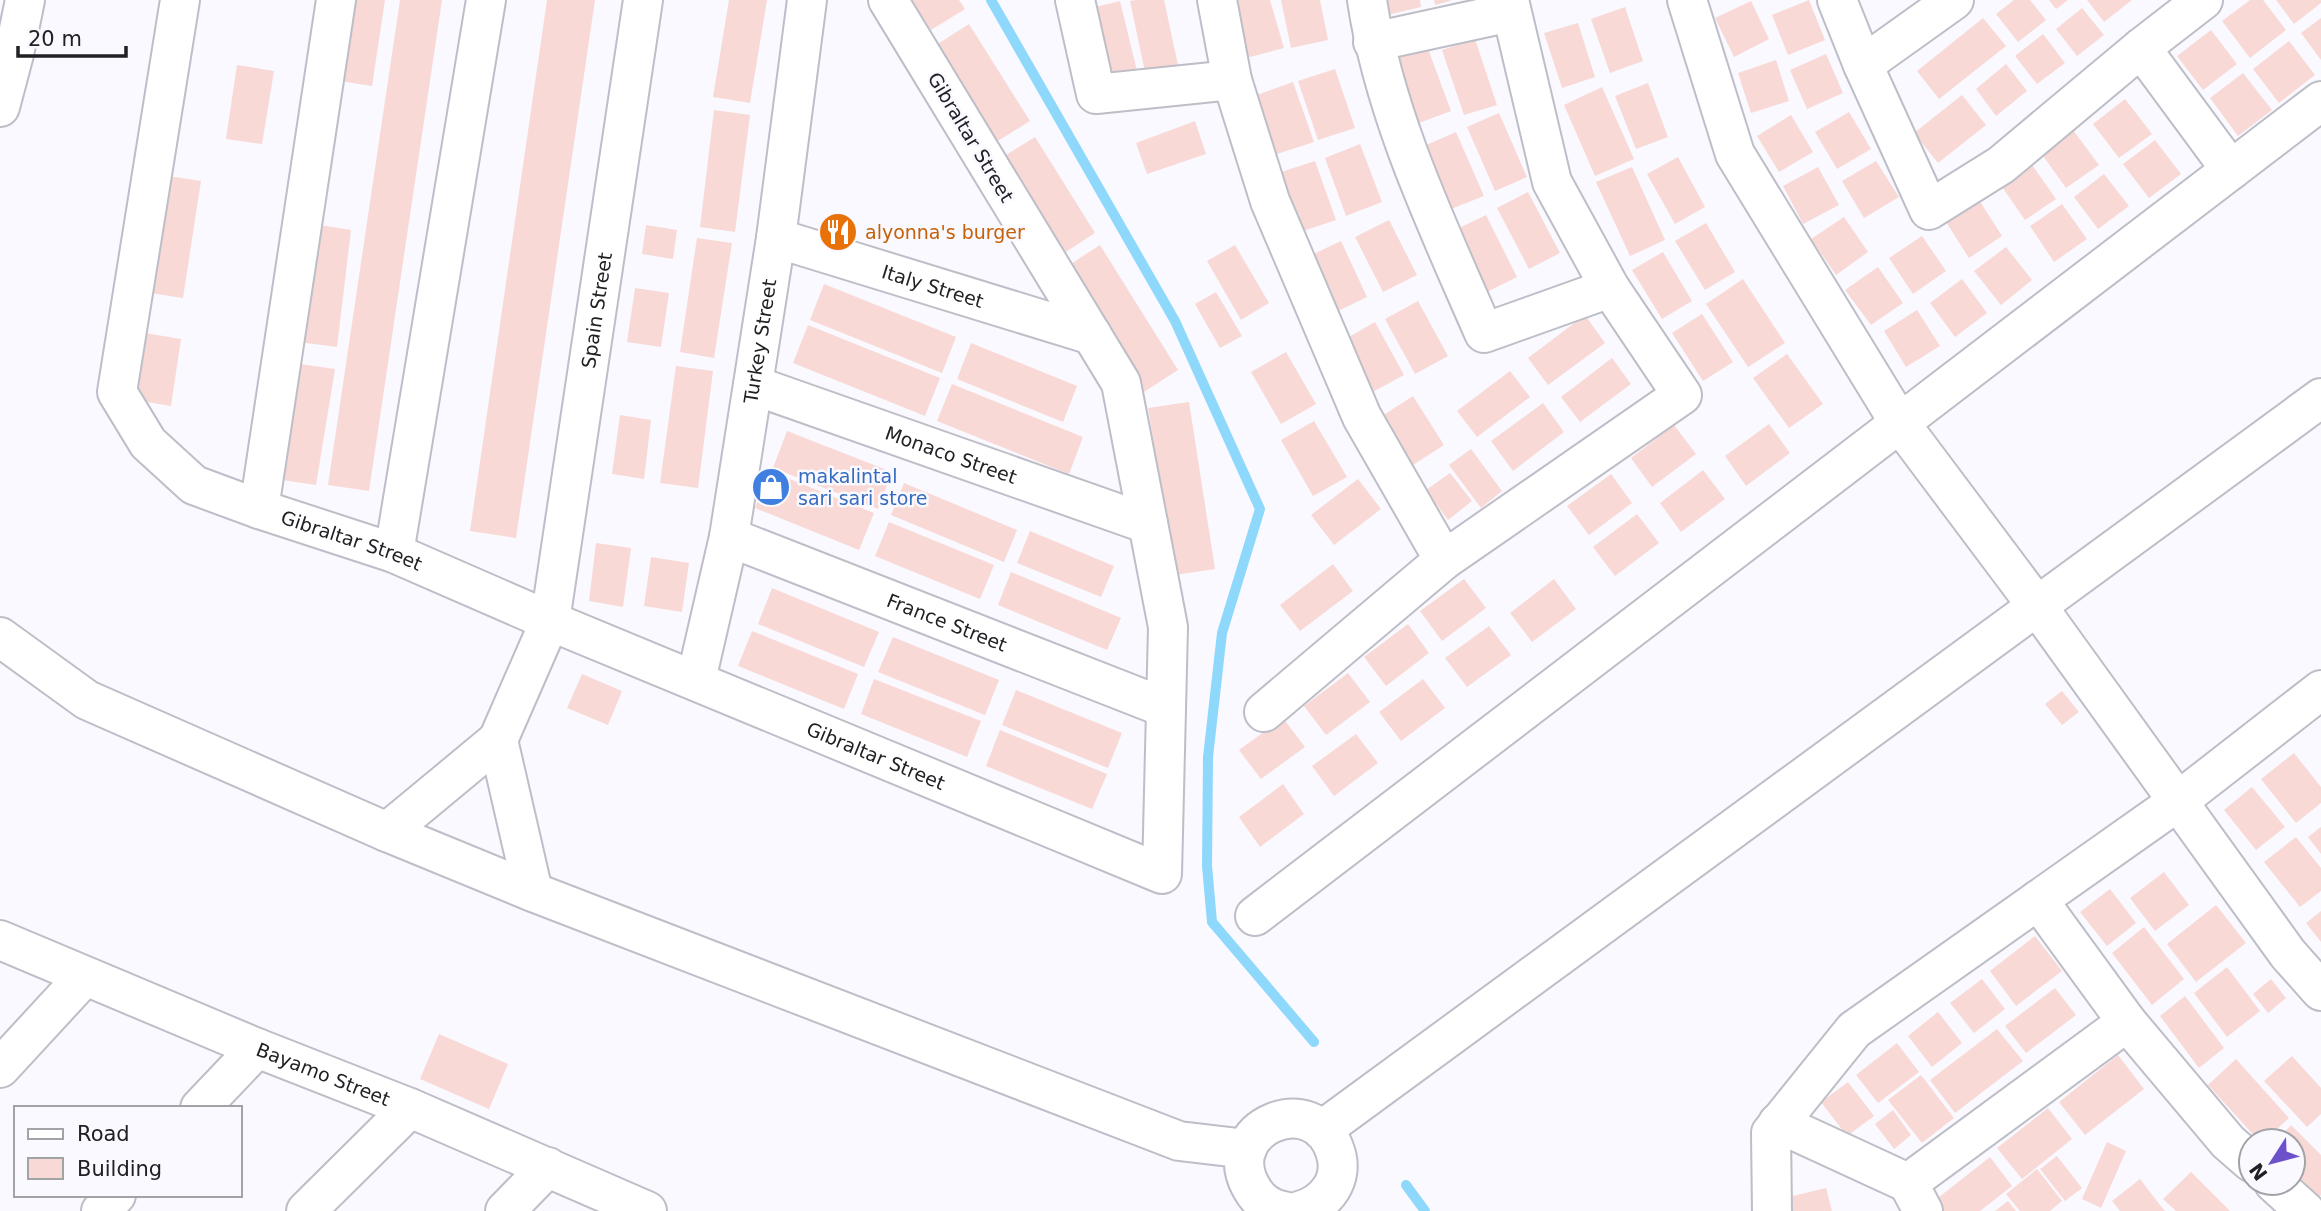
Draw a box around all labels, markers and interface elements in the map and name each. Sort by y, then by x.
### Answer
scale bar [18,14,126,58]
text: 20 m [28,27,82,51]
street label: Gibraltar Street [924,68,1018,206]
restaurant icon: alyonna's burger [817,211,859,253]
place label: alyonna's burger [865,221,1025,243]
street label: Spain Street [577,251,616,370]
street label: Italy Street [879,260,986,312]
street label: Turkey Street [739,277,780,406]
street label: Monaco Street [883,421,1020,488]
place label: makalintal sari sari store [798,465,927,509]
shop icon: makalintal sari sari store [750,466,792,508]
street label: Gibraltar Street [278,506,425,575]
street label: France Street [884,589,1010,656]
street label: Gibraltar Street [803,717,948,794]
street label: Bayamo Street [253,1038,393,1110]
legend [14,1106,242,1197]
text: Road [77,1122,130,1146]
north arrow [2237,1127,2307,1197]
text: Building [77,1157,162,1181]
text: N [2245,1159,2272,1185]

